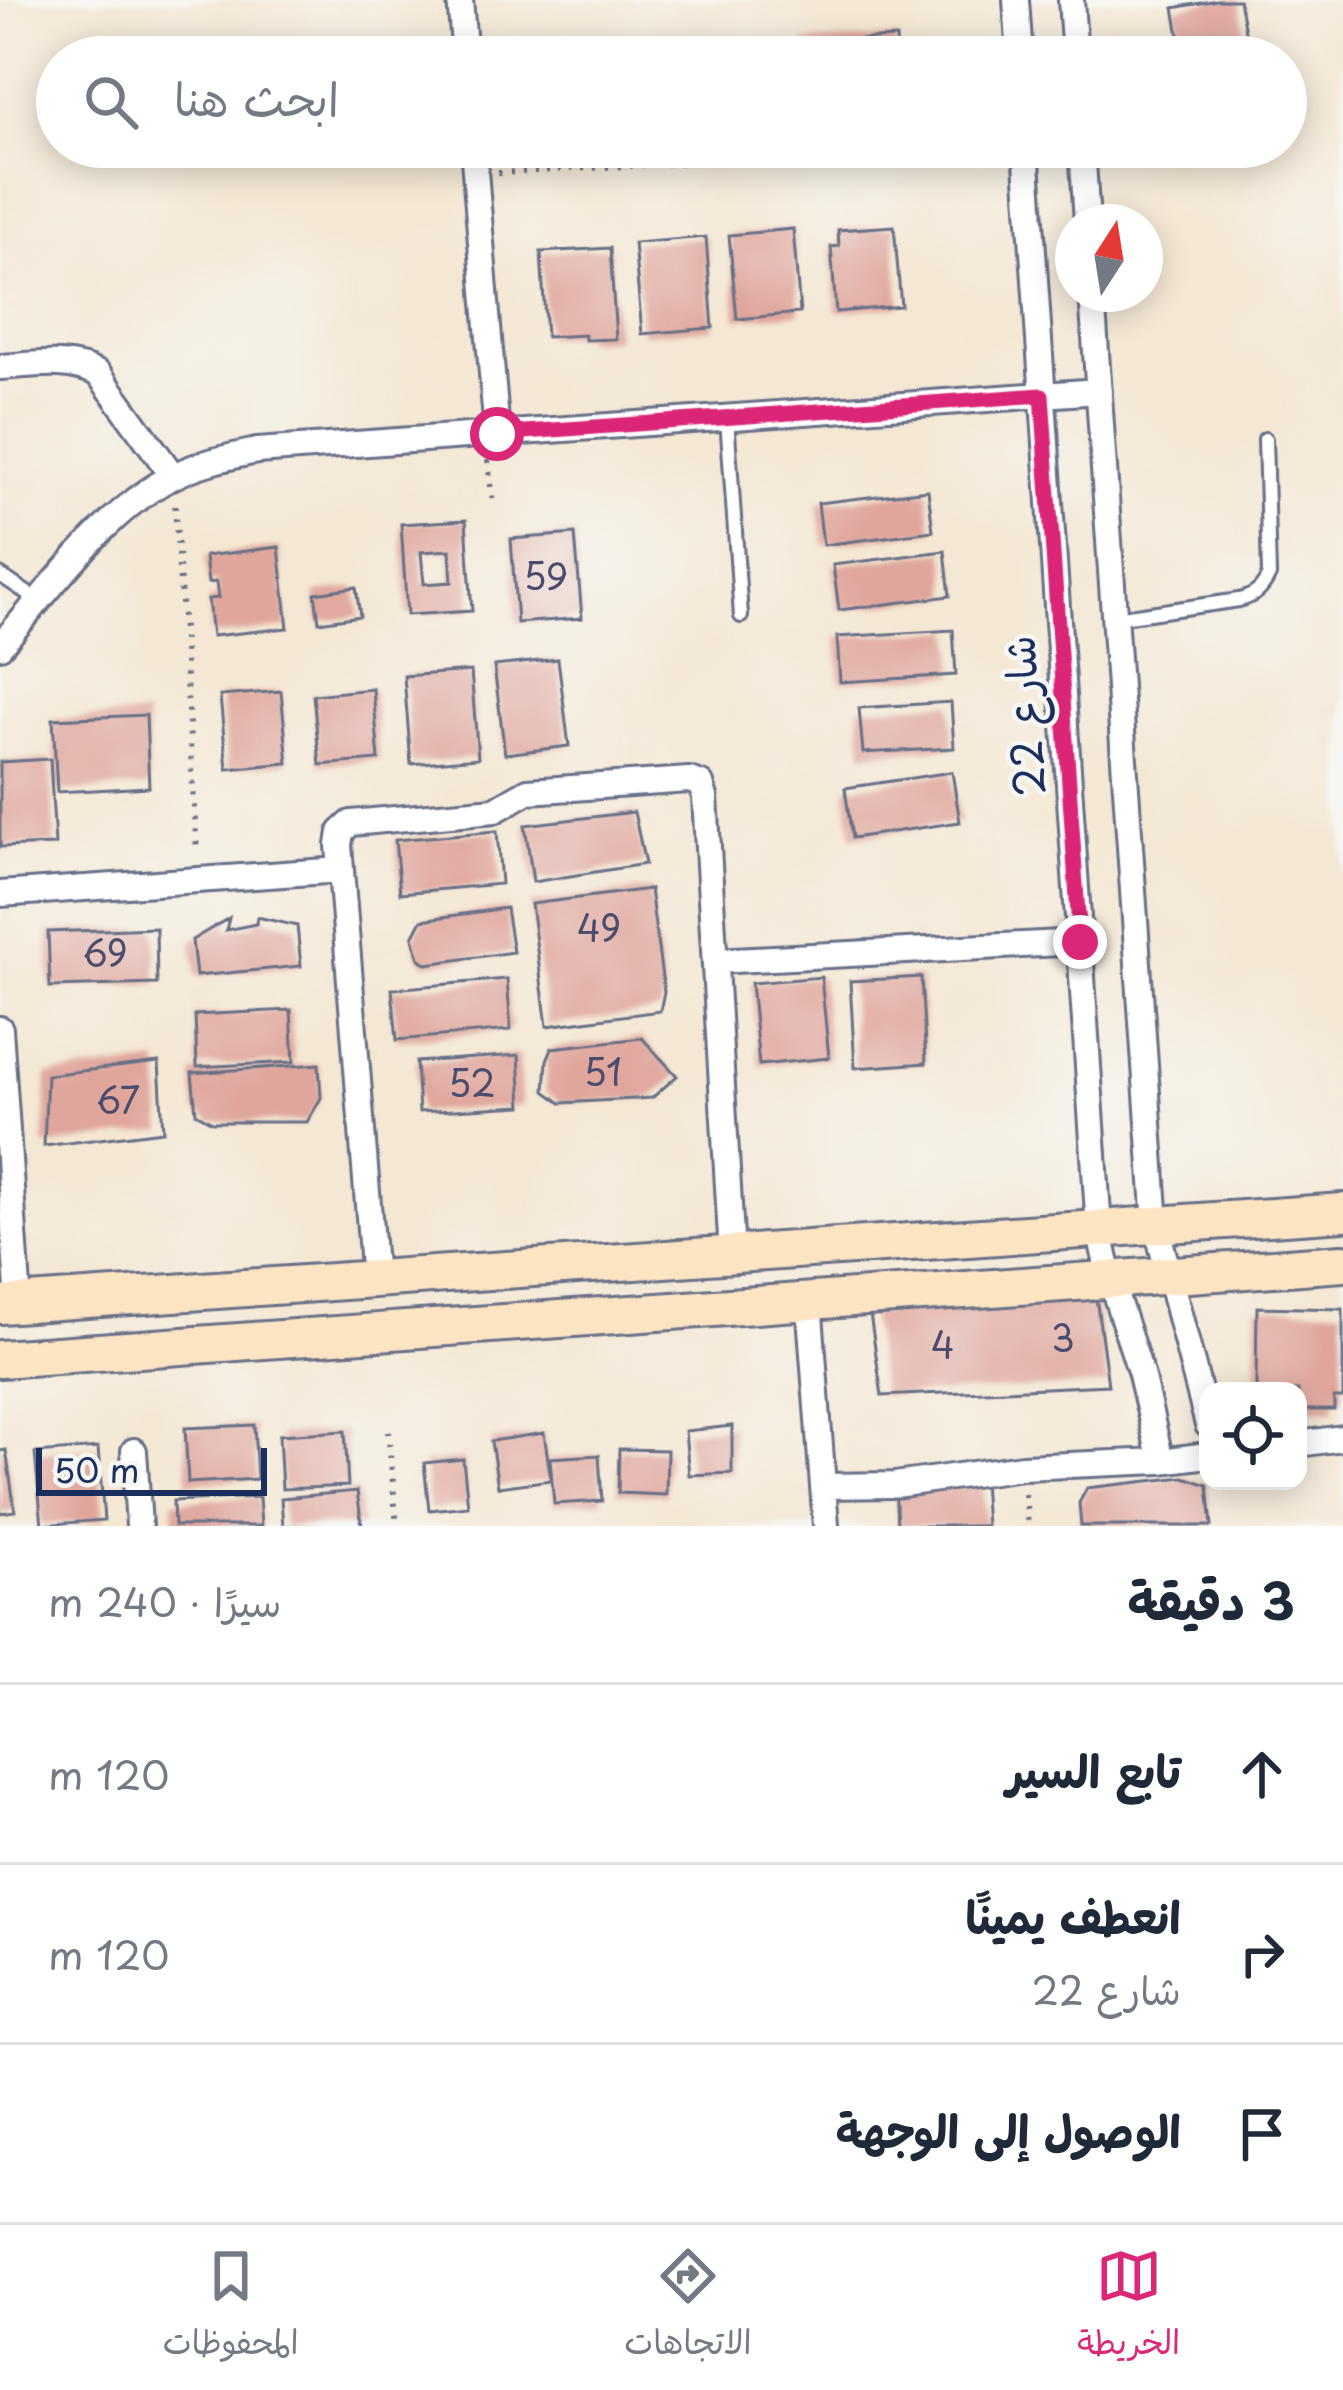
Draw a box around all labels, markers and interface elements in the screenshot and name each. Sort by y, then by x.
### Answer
search box [36,36,1307,168]
text: ابحث هنا [174,63,339,131]
icon: search [78,69,144,135]
north arrow [1055,204,1163,312]
route start [470,407,524,461]
house number: 59 [524,548,568,602]
street label: شارع 22 [985,634,1061,799]
house number: 49 [577,900,621,954]
route end [1053,915,1107,969]
house number: 69 [82,925,128,979]
house number: 51 [584,1044,622,1098]
house number: 52 [448,1055,496,1109]
house number: 67 [96,1072,140,1126]
house number: 3 [1051,1310,1075,1364]
house number: 4 [931,1317,955,1371]
map controls [1199,1382,1307,1490]
button: locate [1199,1382,1307,1490]
scale bar [36,1442,267,1495]
text: 50 m [54,1444,140,1494]
text: 3 دقيقة [1128,1560,1295,1637]
text: سيرًا · 240 m [48,1571,281,1630]
text: تابع السير [1006,1735,1181,1803]
icon: ahead [1229,1741,1295,1807]
text: 120 m [48,1744,169,1803]
text: انعطف يمينًا [966,1881,1181,1949]
icon: right [1229,1921,1295,1987]
text: 120 m [48,1924,169,1983]
text: شارع 22 [1031,1959,1181,2018]
text: الوصول إلى الوجهة [836,2095,1181,2163]
icon: arrive [1229,2101,1295,2167]
tab: المحفوظات [163,2243,299,2372]
tab: الاتجاهات [624,2243,752,2372]
tab: الخريطة [1077,2243,1180,2372]

